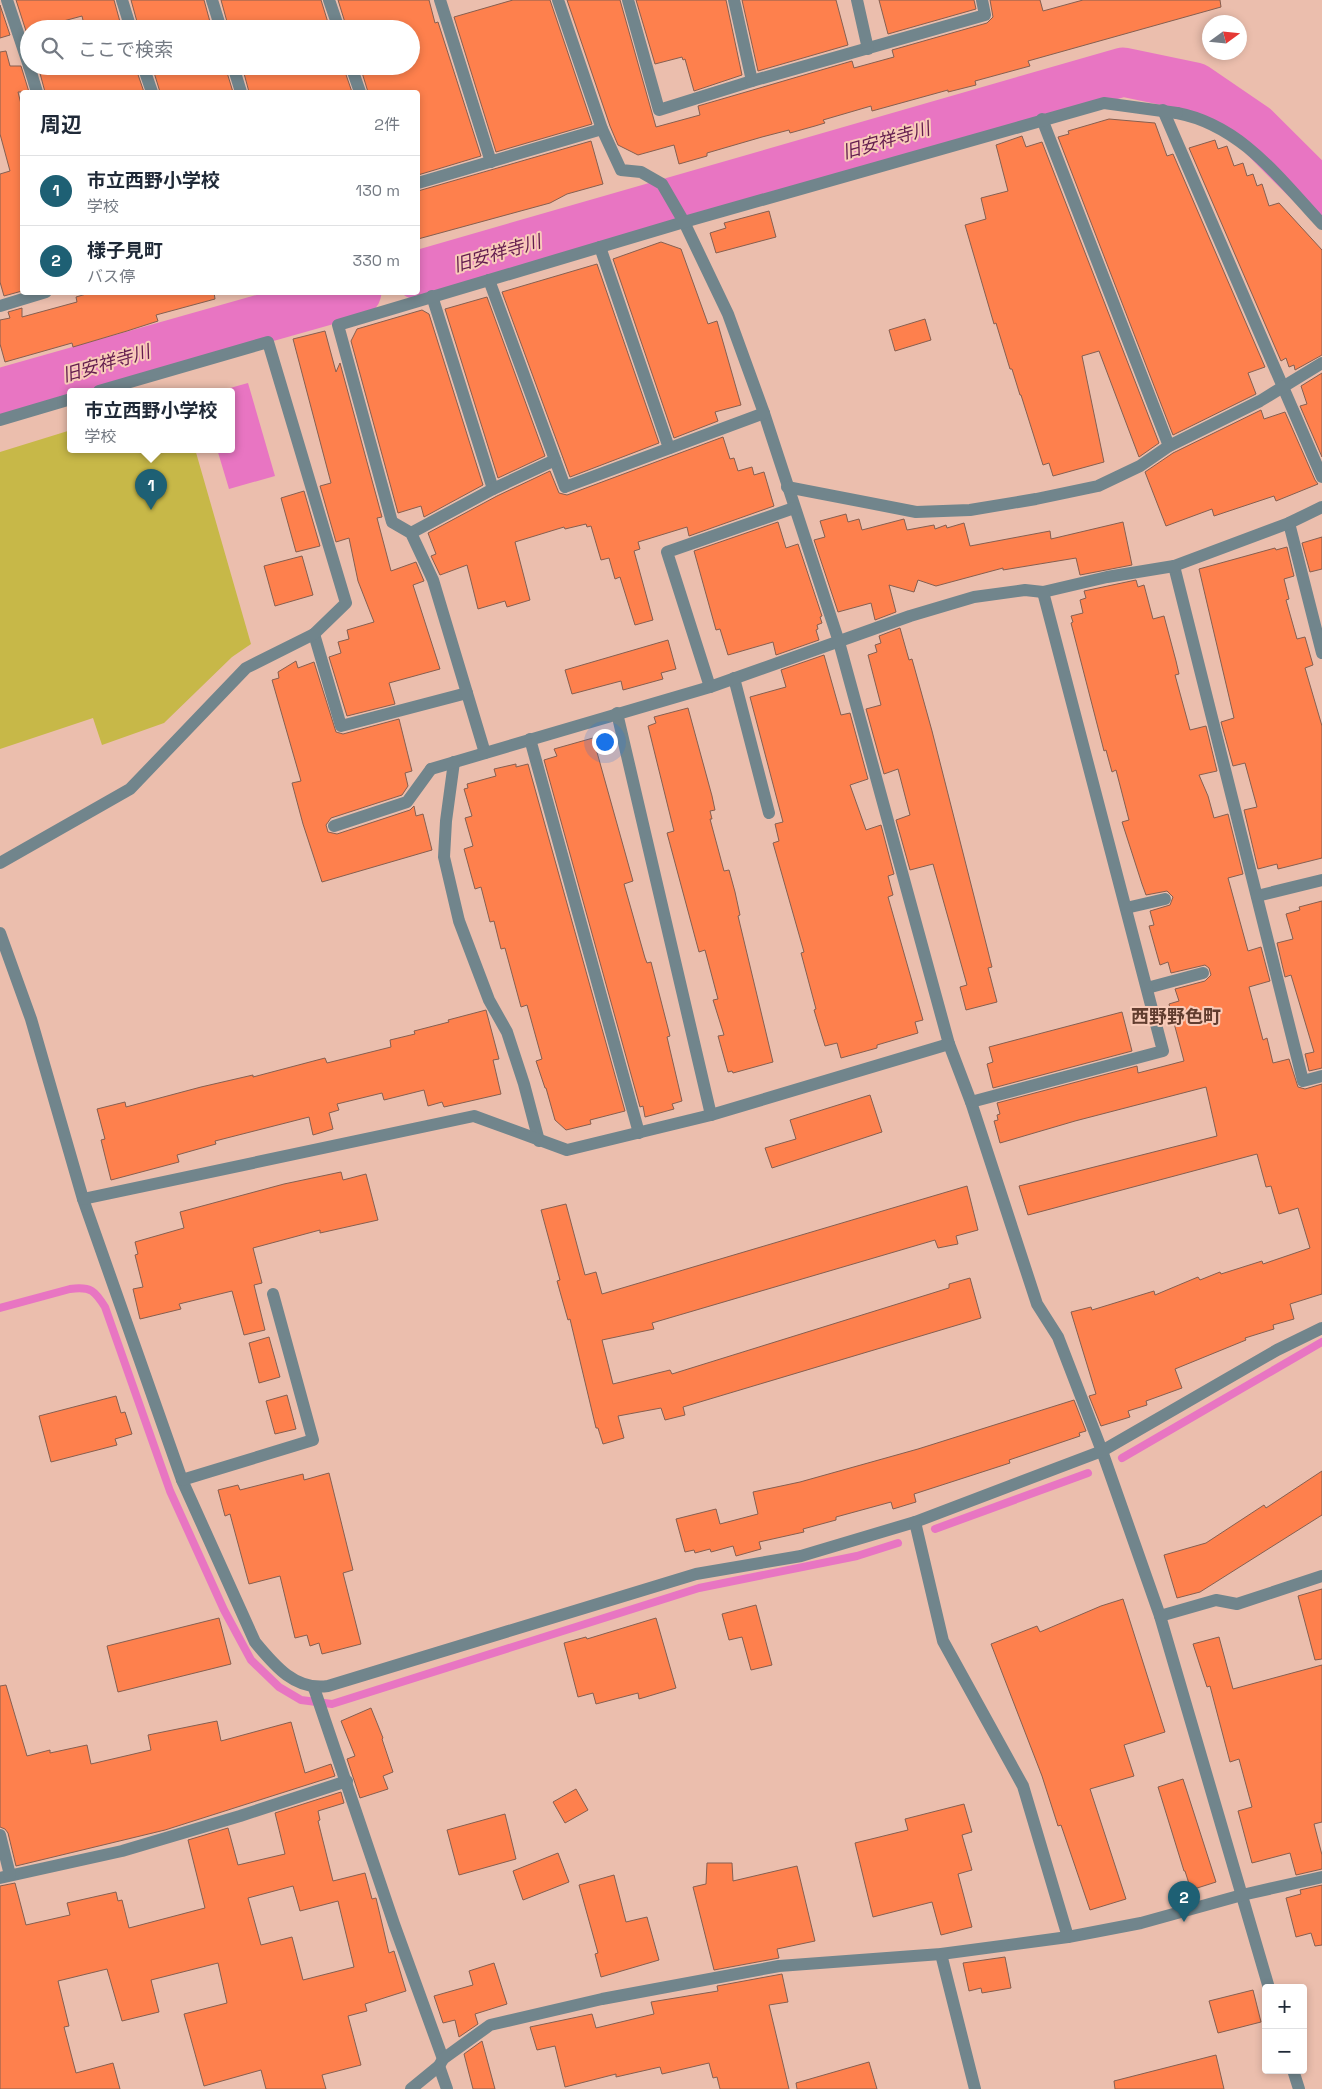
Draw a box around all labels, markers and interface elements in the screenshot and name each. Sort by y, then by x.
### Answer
north arrow [1202,15,1247,60]
search box [20,20,420,75]
icon: search [38,34,66,62]
text: ここで検索 [78,37,173,62]
text: 周辺 [40,111,82,138]
text: 2件 [374,114,400,135]
water label: 旧安祥寺川 [840,116,934,163]
text: 市立西野小学校 [87,168,220,193]
text: 1 [52,180,60,201]
text: 130 m [356,180,400,201]
text: 学校 [87,196,119,217]
water label: 旧安祥寺川 [451,229,545,276]
text: 様子見町 [87,238,163,263]
text: 2 [51,250,61,271]
text: 330 m [353,250,400,271]
text: バス停 [87,266,135,287]
water label: 旧安祥寺川 [60,339,154,386]
popup [67,388,235,453]
text: 市立西野小学校 [84,398,218,423]
text: 学校 [84,426,117,447]
pin: 1 [135,469,167,510]
your location [592,729,618,755]
district label: 西野野色町 [1131,1005,1221,1028]
pin: 2 [1168,1881,1200,1922]
map controls [1262,1984,1307,2074]
button: + [1262,1984,1307,2029]
button: − [1262,2029,1307,2074]

